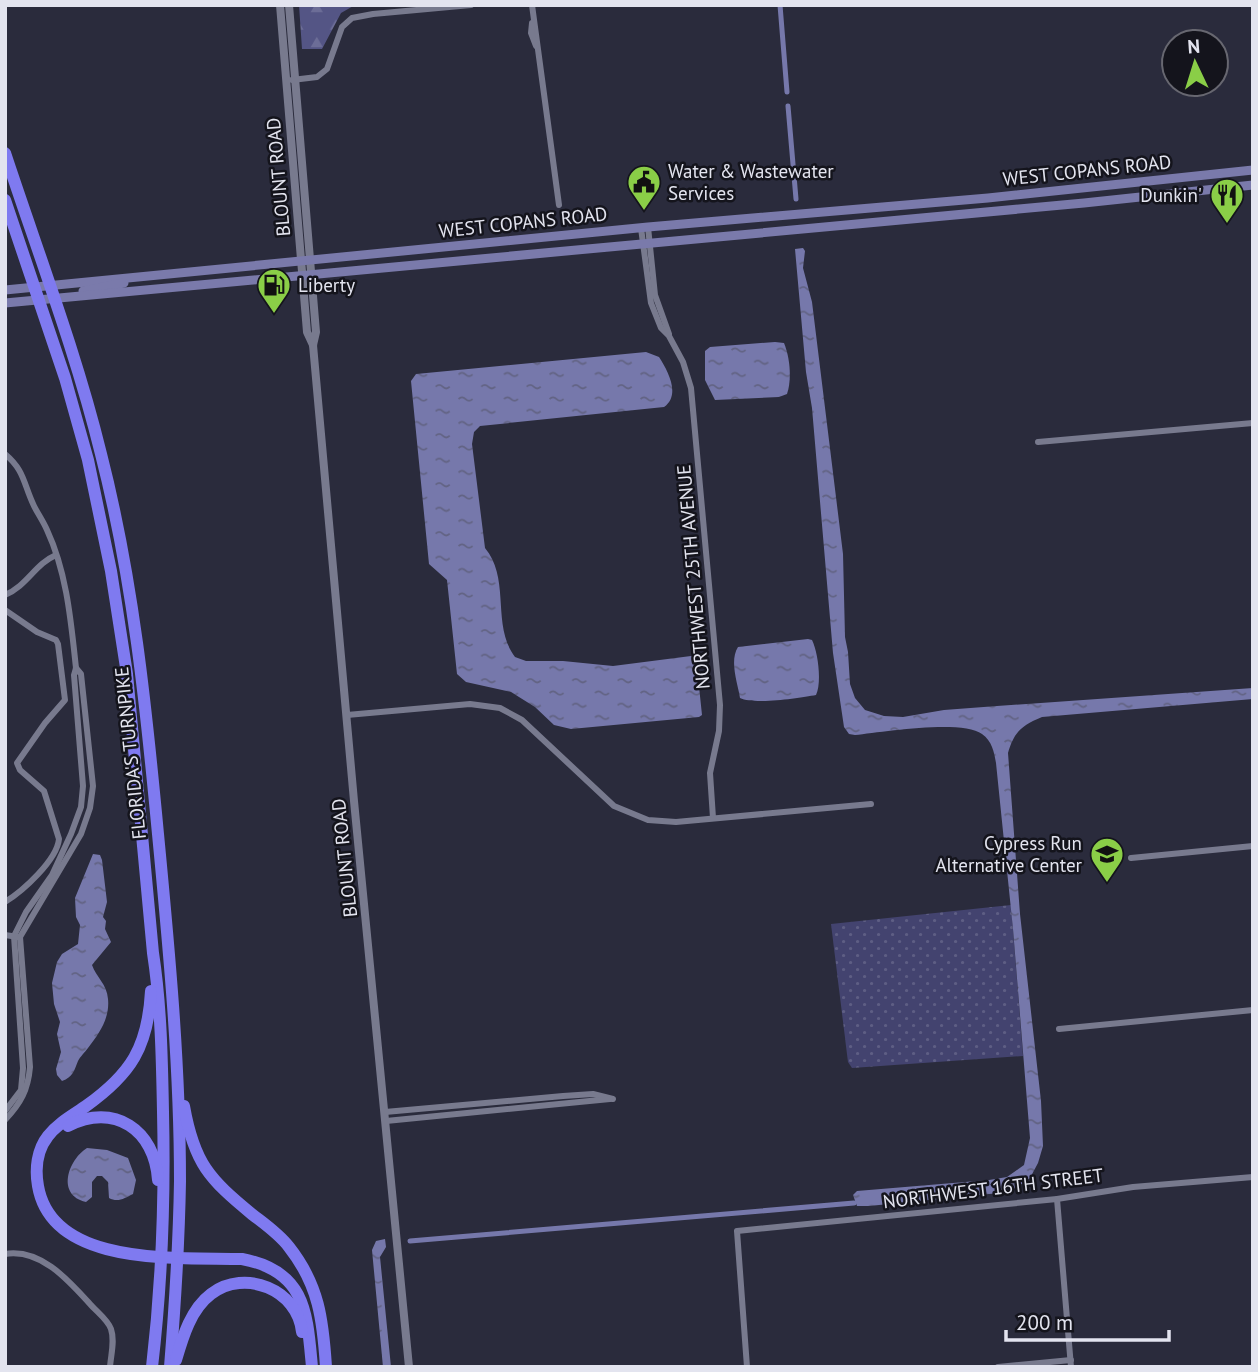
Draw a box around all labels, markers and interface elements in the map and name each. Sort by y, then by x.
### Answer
north arrow [1160,28,1230,98]
text: N [1187,34,1201,58]
street label: BLOUNT ROAD [261,117,295,237]
street label: WEST COPANS ROAD [1002,149,1172,191]
place label: Water & Wastewater Services [668,159,834,205]
public building icon: Water & Wastewater Services [625,163,663,212]
restaurant icon: Dunkin' [1208,176,1246,225]
place label: Dunkin' [1140,183,1202,207]
street label: WEST COPANS ROAD [438,201,608,243]
fuel station icon: Liberty [255,266,293,315]
place label: Liberty [298,273,355,297]
street label: NORTHWEST 25TH AVENUE [671,464,715,690]
street label: FLORIDA'S TURNPIKE [109,666,151,840]
street label: BLOUNT ROAD [326,797,362,919]
place label: Cypress Run Alternative Center [935,831,1083,877]
school or university icon: Cypress Run Alternative Center [1088,835,1126,884]
street label: NORTHWEST 16TH STREET [881,1163,1105,1213]
scale bar [1006,1298,1169,1342]
text: 200 m [1016,1309,1073,1336]

